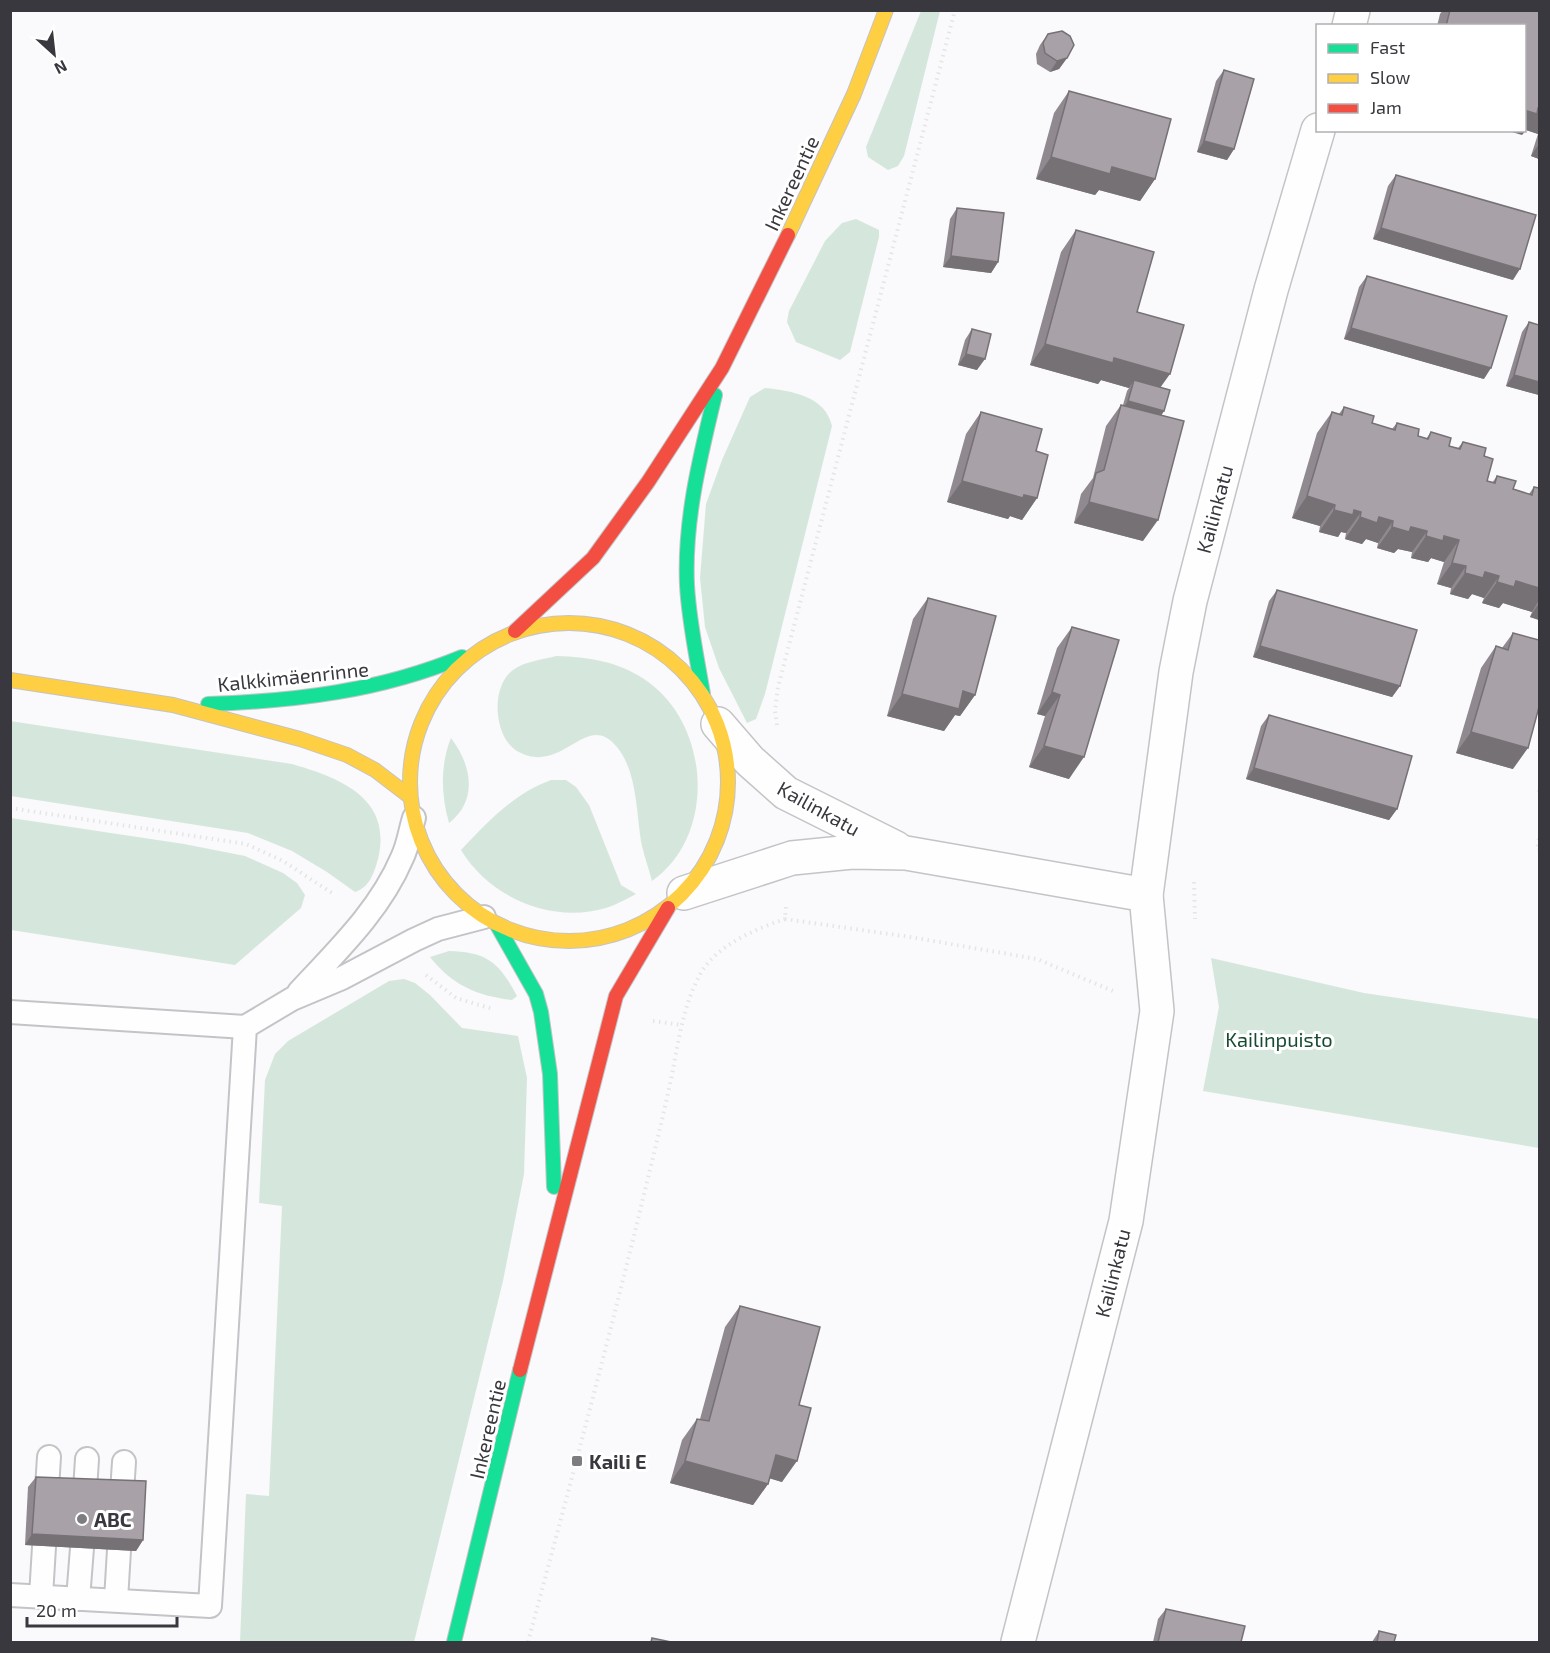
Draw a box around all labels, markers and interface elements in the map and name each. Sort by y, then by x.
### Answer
north arrow [24,24,84,84]
legend [1316,24,1526,132]
text: Fast [1370,36,1405,58]
text: N [52,57,71,79]
text: Slow [1370,66,1411,88]
text: Jam [1370,96,1402,118]
street label: Inkereentie [759,132,823,234]
street label: Kailinkatu [1191,462,1237,556]
street label: Kalkkimäenrinne [216,656,370,696]
street label: Kailinkatu [774,776,864,840]
park label: Kailinpuisto [1225,1027,1333,1051]
street label: Kailinkatu [1089,1226,1135,1320]
street label: Inkereentie [464,1377,510,1481]
place label: Kaili E [589,1449,647,1473]
marker: Kaili E [570,1454,584,1468]
place label: ABC [94,1507,132,1531]
marker: ABC [75,1512,89,1526]
scale bar [27,1590,177,1628]
text: 20 m [36,1599,77,1621]

